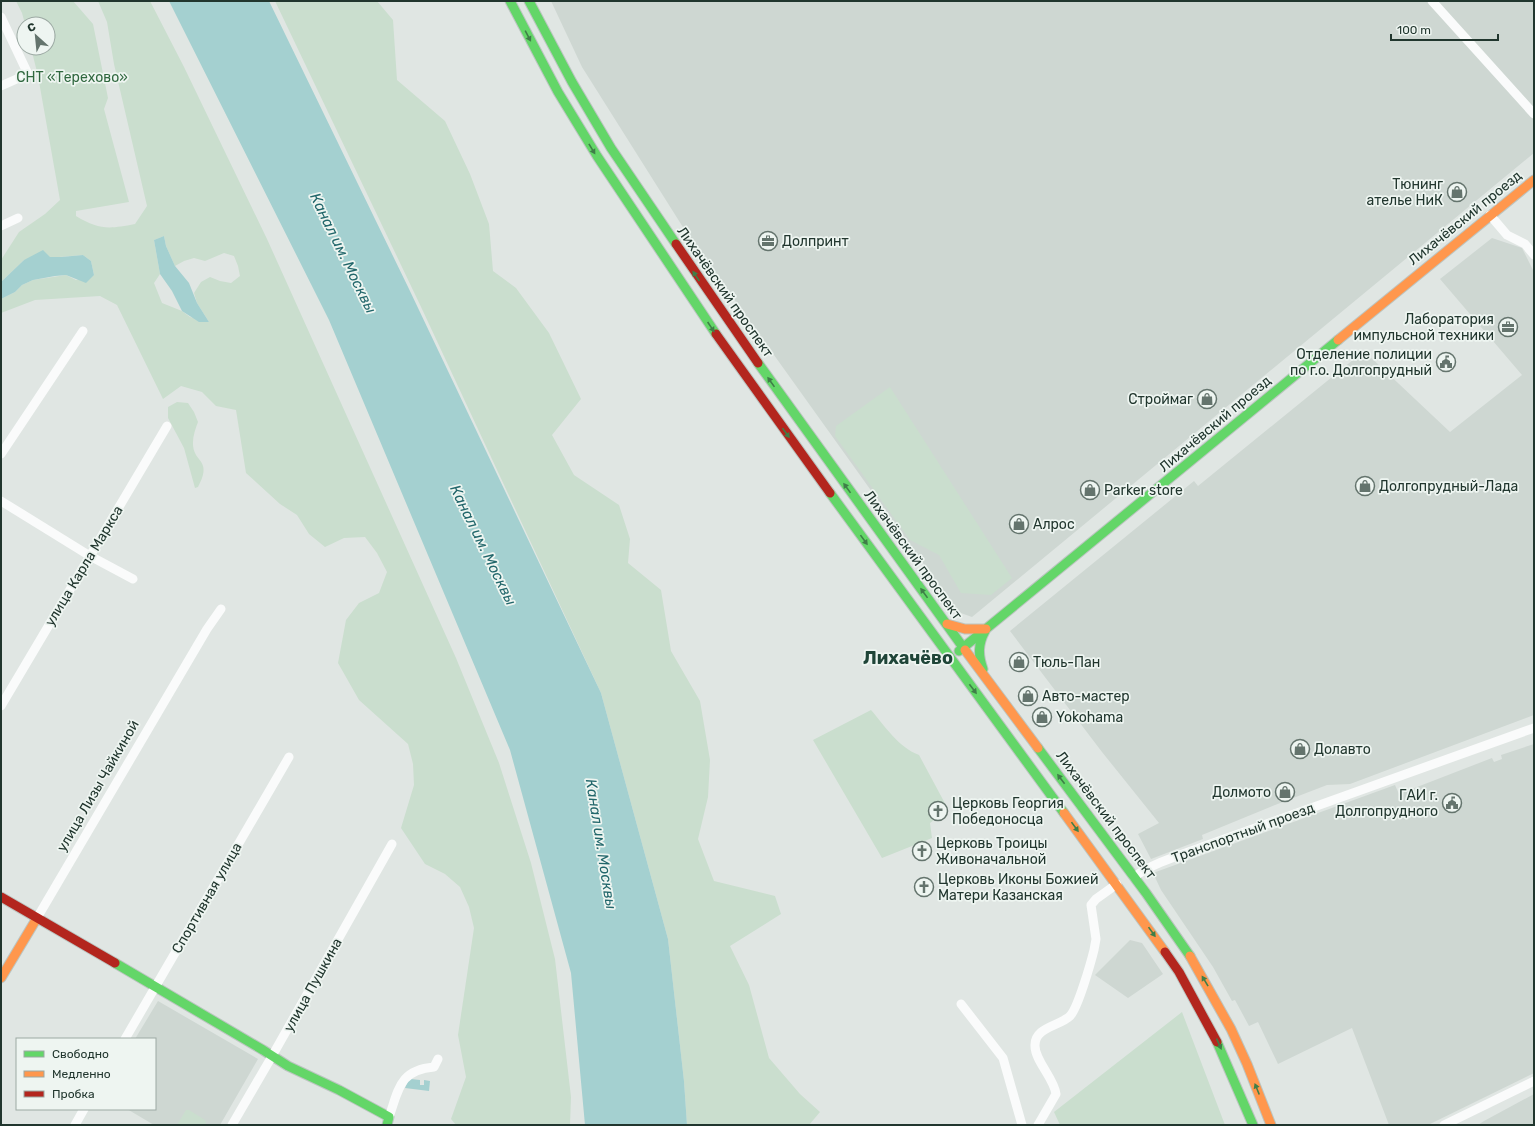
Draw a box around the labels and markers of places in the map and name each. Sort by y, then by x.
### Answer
place label: Тюнинг ателье НиК [1366,176,1443,209]
shop icon: Тюнинг ателье НиК [1446,181,1468,203]
office icon: Долпринт [757,230,779,252]
place label: Долпринт [782,233,849,250]
place label: Лаборатория импульсной техники [1353,311,1494,344]
office icon: Лаборатория импульсной техники [1497,316,1519,338]
place label: Отделение полиции по г.о. Долгопрудный [1290,346,1432,379]
public building icon: Отделение полиции по г.о. Долгопрудный [1435,351,1457,373]
shop icon: Строймаг [1196,388,1218,410]
place label: Строймаг [1128,391,1193,408]
shop icon: Долгопрудный-Лада [1354,475,1376,497]
place label: Долгопрудный-Лада [1379,478,1518,495]
shop icon: Parker store [1079,479,1101,501]
place label: Parker store [1104,482,1183,499]
shop icon: Алрос [1008,513,1030,535]
place label: Алрос [1033,516,1075,533]
shop icon: Тюль-Пан [1008,651,1030,673]
place label: Тюль-Пан [1033,654,1100,671]
shop icon: Авто-мастер [1017,685,1039,707]
place label: Авто-мастер [1042,688,1130,705]
shop icon: Yokohama [1031,706,1053,728]
place label: Yokohama [1056,709,1123,726]
shop icon: Долавто [1289,738,1311,760]
place label: Долавто [1314,741,1371,758]
shop icon: Долмото [1274,781,1296,803]
place label: Долмото [1212,784,1271,801]
place label: ГАИ г. Долгопрудного [1335,787,1438,820]
public building icon: ГАИ г. Долгопрудного [1441,792,1463,814]
place label: Церковь Георгия Победоносца [952,795,1064,828]
church icon: Церковь Георгия Победоносца [927,800,949,822]
place label: Церковь Троицы Живоначальной [936,835,1047,868]
church icon: Церковь Троицы Живоначальной [911,840,933,862]
place label: Церковь Иконы Божией Матери Казанская [938,871,1098,904]
church icon: Церковь Иконы Божией Матери Казанская [913,876,935,898]

